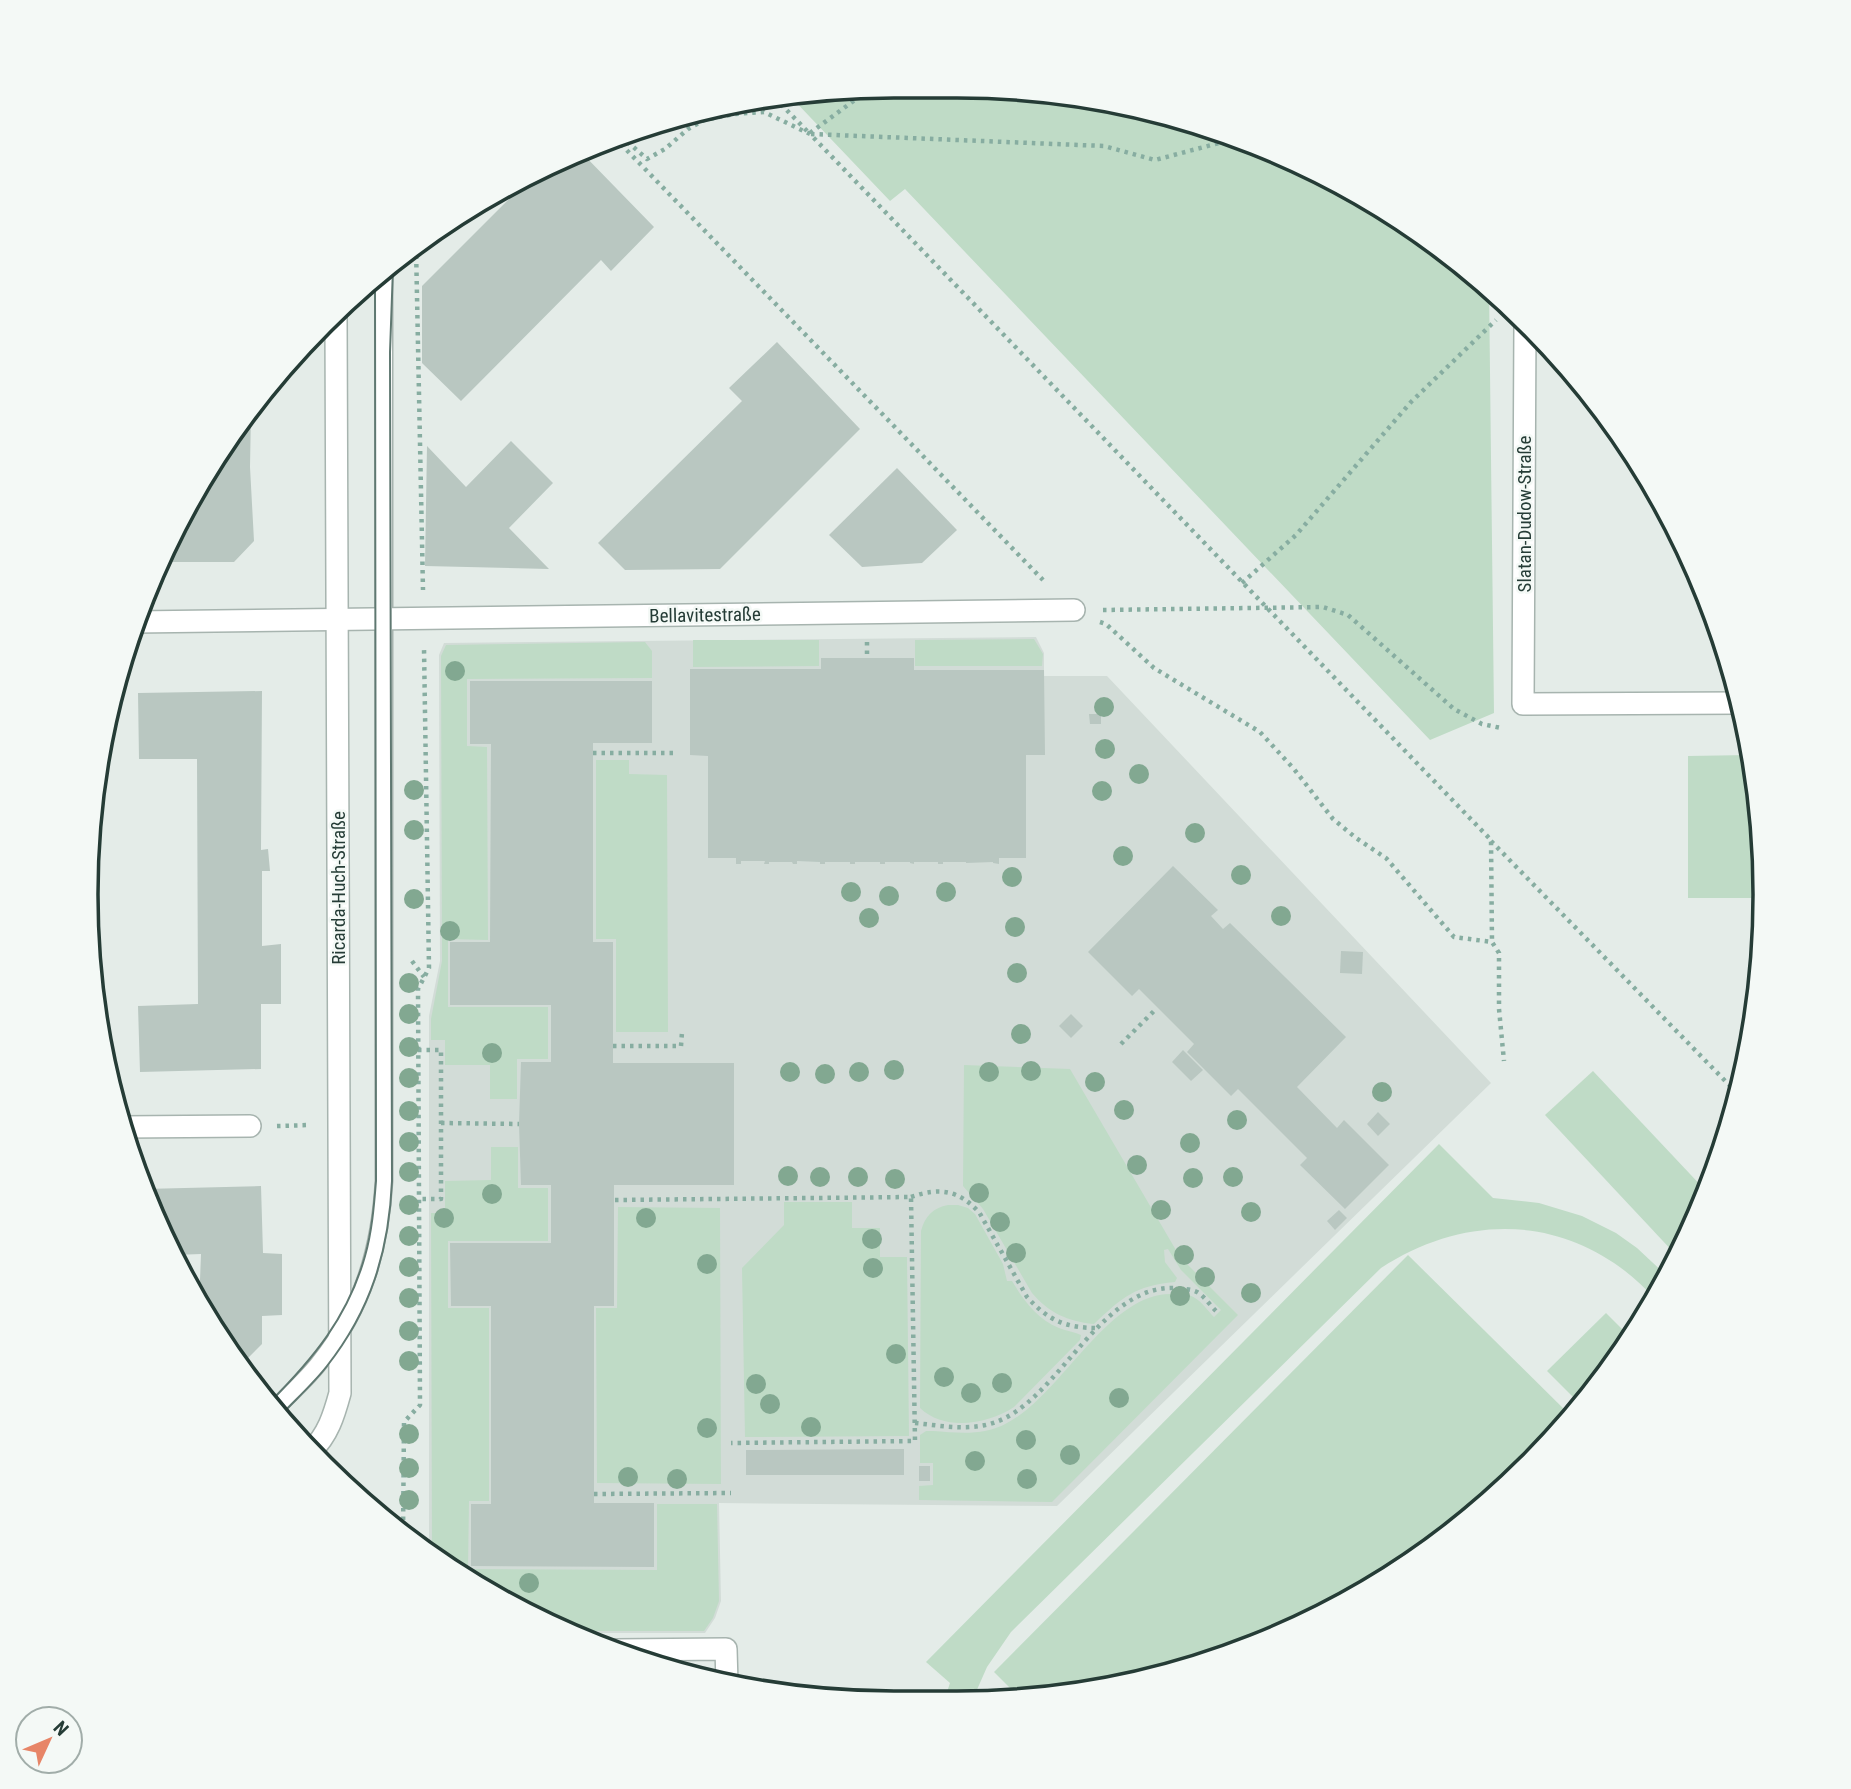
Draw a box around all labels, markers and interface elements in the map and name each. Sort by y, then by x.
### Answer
street label: Slatan-Dudow-Straße [1513,435,1536,592]
street label: Bellavitestraße [649,603,761,627]
street label: Ricarda-Huch-Straße [327,811,350,965]
north arrow [14,1705,84,1775]
text: N [49,1716,73,1741]

